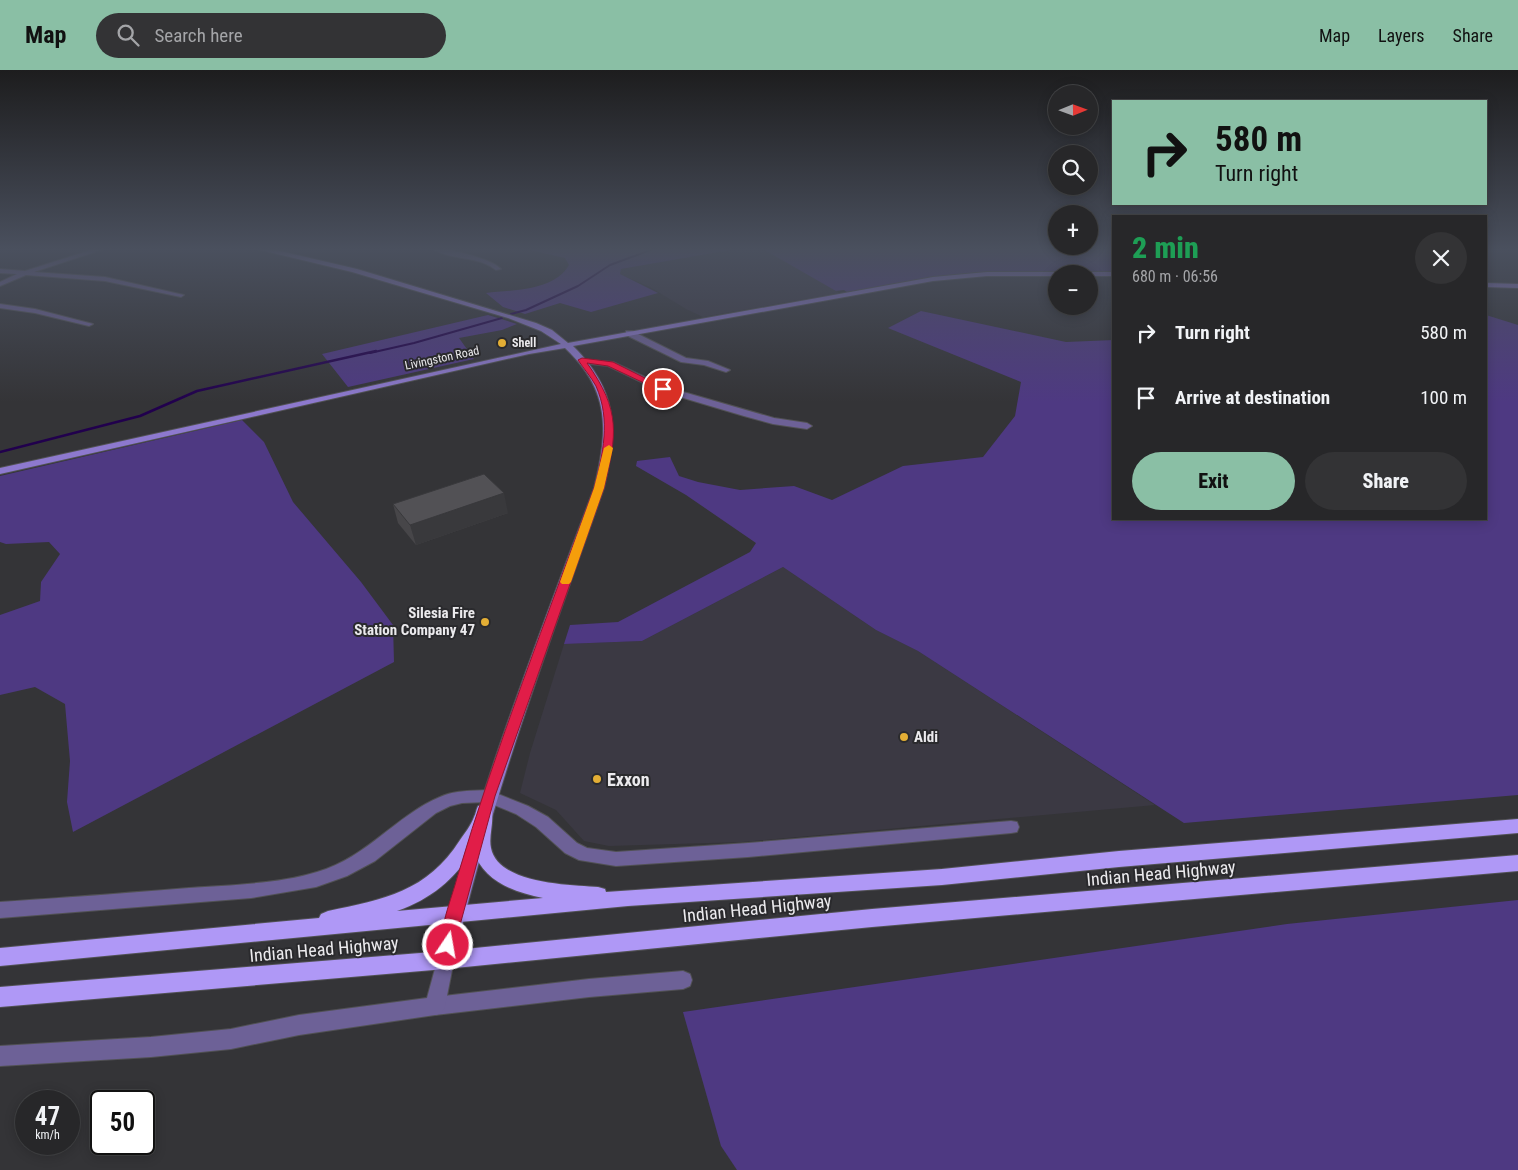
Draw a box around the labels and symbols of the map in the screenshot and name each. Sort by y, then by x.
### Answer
north arrow [1048,85,1098,135]
place label: Shell [512,336,536,350]
marker: Shell [496,337,508,349]
street label: Livingston Road [404,343,481,373]
pin [642,368,684,410]
place label: Silesia Fire Station Company 47 [354,604,475,639]
marker: Silesia Fire Station Company 47 [479,616,491,628]
place label: Aldi [914,728,938,746]
marker: Aldi [898,731,910,743]
place label: Exxon [607,769,650,790]
marker: Exxon [591,773,603,785]
street label: Indian Head Highway [1086,856,1237,890]
street label: Indian Head Highway [682,890,833,926]
position arrow [421,918,473,970]
street label: Indian Head Highway [249,932,400,966]
speed limit sign: 50 [90,1090,155,1155]

